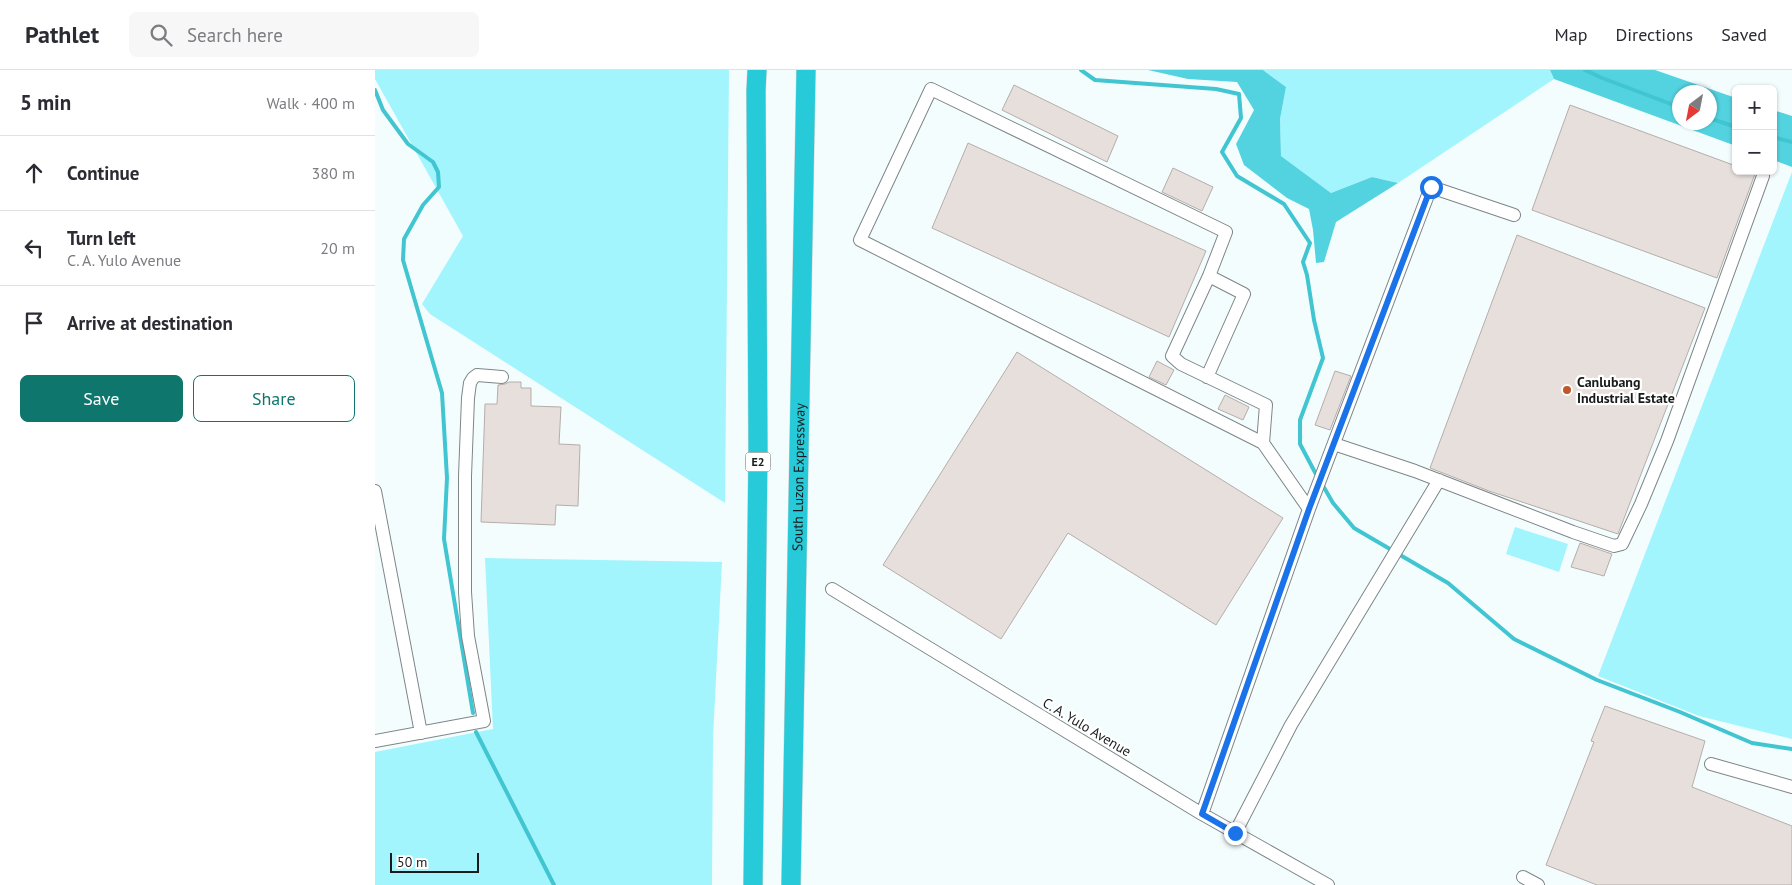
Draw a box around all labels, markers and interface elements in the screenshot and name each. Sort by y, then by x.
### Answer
search box [129,12,479,57]
text: Pathlet [25,19,99,50]
icon: search [147,21,175,49]
text: Search here [187,23,283,47]
text: Map [1555,23,1587,46]
text: Directions [1615,23,1693,46]
text: Saved [1721,23,1767,46]
north arrow [1672,85,1717,130]
map controls [1732,85,1777,175]
button: + [1732,85,1777,130]
text: 5 min [20,89,71,116]
text: Walk · 400 m [266,93,355,113]
button: − [1732,130,1777,175]
icon: ahead [20,159,48,187]
text: Continue [67,161,139,185]
text: 380 m [312,163,355,183]
route start [1420,176,1443,199]
text: Turn left [67,226,136,250]
icon: left [20,234,48,262]
text: 20 m [320,238,355,258]
text: C. A. Yulo Avenue [67,250,181,270]
icon: arrive [20,309,48,337]
text: Arrive at destination [67,311,233,335]
place label: Canlubang Industrial Estate [1577,373,1675,407]
button: Save [20,375,183,422]
button: Share [193,375,355,422]
marker: Canlubang Industrial Estate [1561,384,1573,396]
street label: South Luzon Expressway [788,402,809,551]
road number: E2 [745,452,771,472]
street label: C. A. Yulo Avenue [1040,694,1134,760]
route end [1224,822,1247,845]
scale bar [390,850,479,873]
text: 50 m [397,853,427,871]

